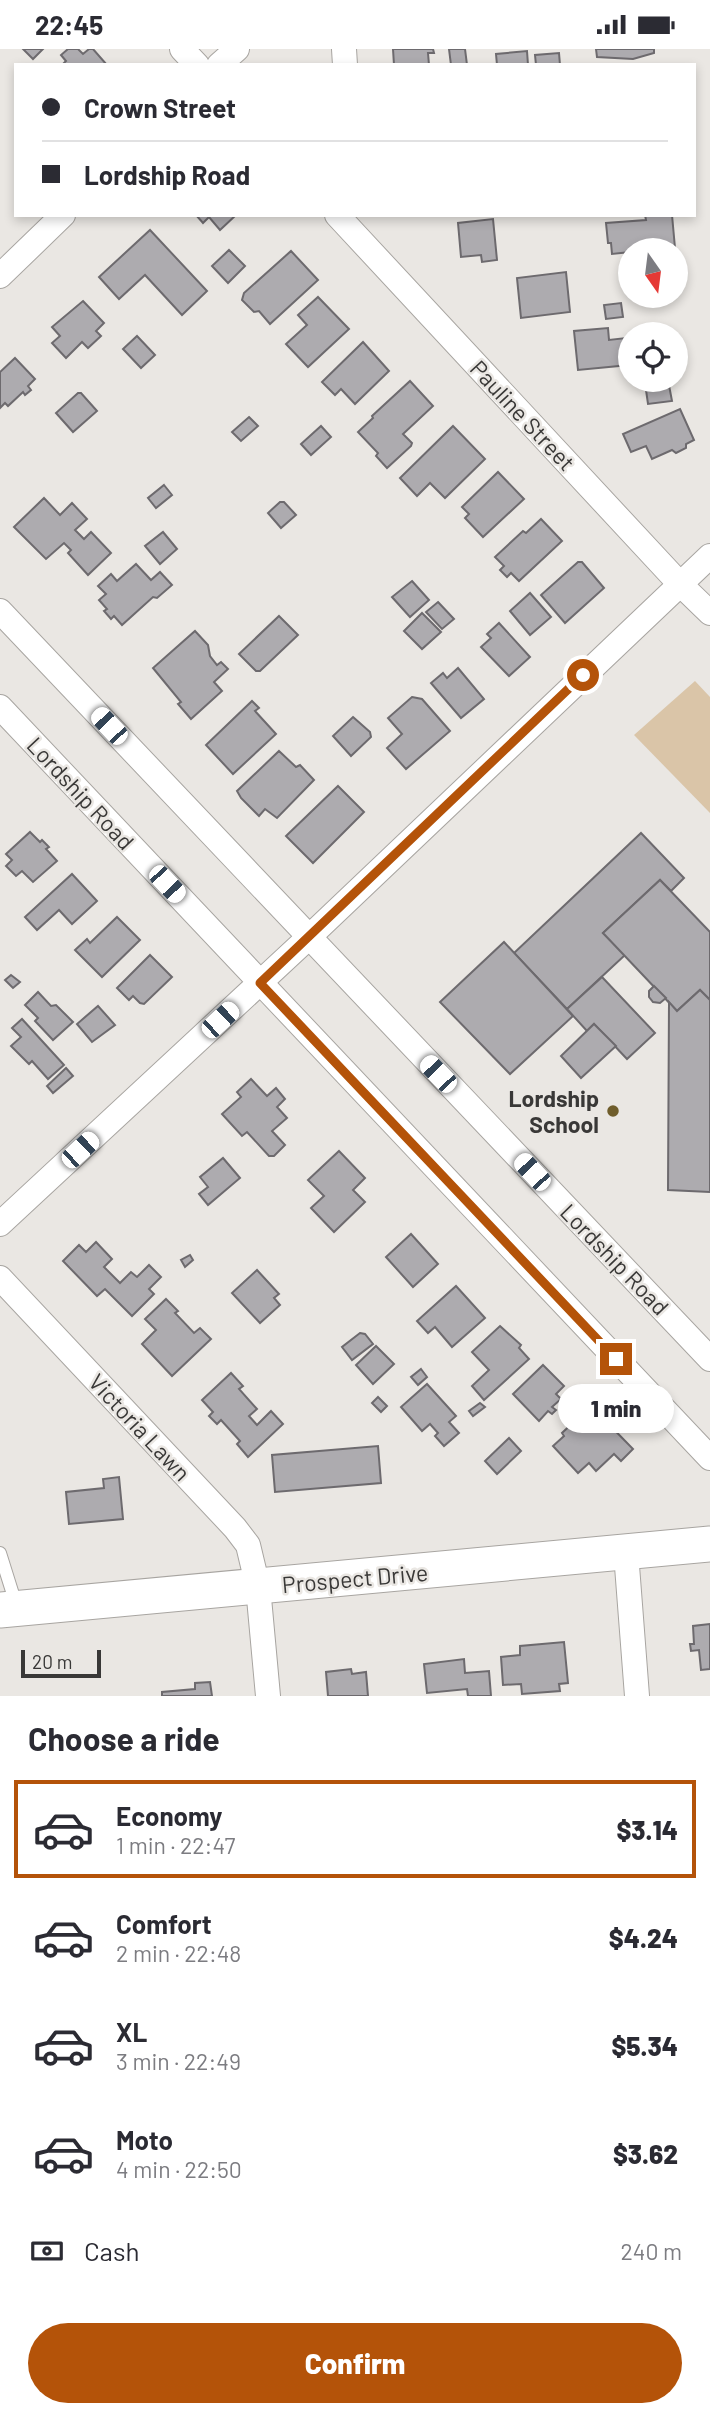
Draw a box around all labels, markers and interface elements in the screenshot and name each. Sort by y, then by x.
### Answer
text: 22:45 [35,9,103,40]
text: Crown Street [84,92,236,123]
text: Lordship Road [84,159,250,190]
north arrow [618,238,688,308]
map controls [618,238,688,392]
button: locate [618,322,688,392]
street label: Pauline Street [465,354,581,476]
route start [567,659,599,691]
car [87,703,132,749]
street label: Lordship Road [22,731,140,855]
car [145,861,190,907]
car [198,998,243,1042]
car [416,1052,461,1096]
place label: Lordship School [508,1084,599,1138]
marker: Lordship School [605,1103,621,1119]
car [58,1128,103,1172]
car [510,1149,555,1195]
street label: Lordship Road [555,1198,675,1320]
route end [600,1343,632,1375]
street label: Victoria Lawn [83,1368,197,1486]
callout: 1 min [558,1383,674,1433]
text: 1 min [591,1394,641,1422]
street label: Prospect Drive [281,1558,429,1598]
scale bar [21,1647,102,1679]
text: 20 m [32,1650,72,1673]
text: Choose a ride [28,1719,220,1757]
icon: car [32,1798,95,1861]
text: Economy [116,1800,222,1831]
text: $3.14 [616,1814,678,1845]
text: 1 min · 22:47 [116,1831,235,1859]
icon: car [32,1906,95,1969]
text: Comfort [116,1908,212,1939]
text: $4.24 [609,1922,678,1953]
text: 2 min · 22:48 [116,1939,241,1967]
icon: car [32,2014,95,2077]
text: XL [116,2016,147,2047]
text: $5.34 [611,2030,678,2061]
text: 3 min · 22:49 [116,2047,241,2075]
icon: car [32,2122,95,2185]
text: Moto [116,2124,173,2155]
text: $3.62 [613,2138,678,2169]
text: 4 min · 22:50 [116,2155,242,2183]
icon: cash [28,2232,66,2270]
text: Cash [84,2235,139,2266]
text: 240 m [620,2237,682,2265]
button: Confirm [28,2323,682,2403]

